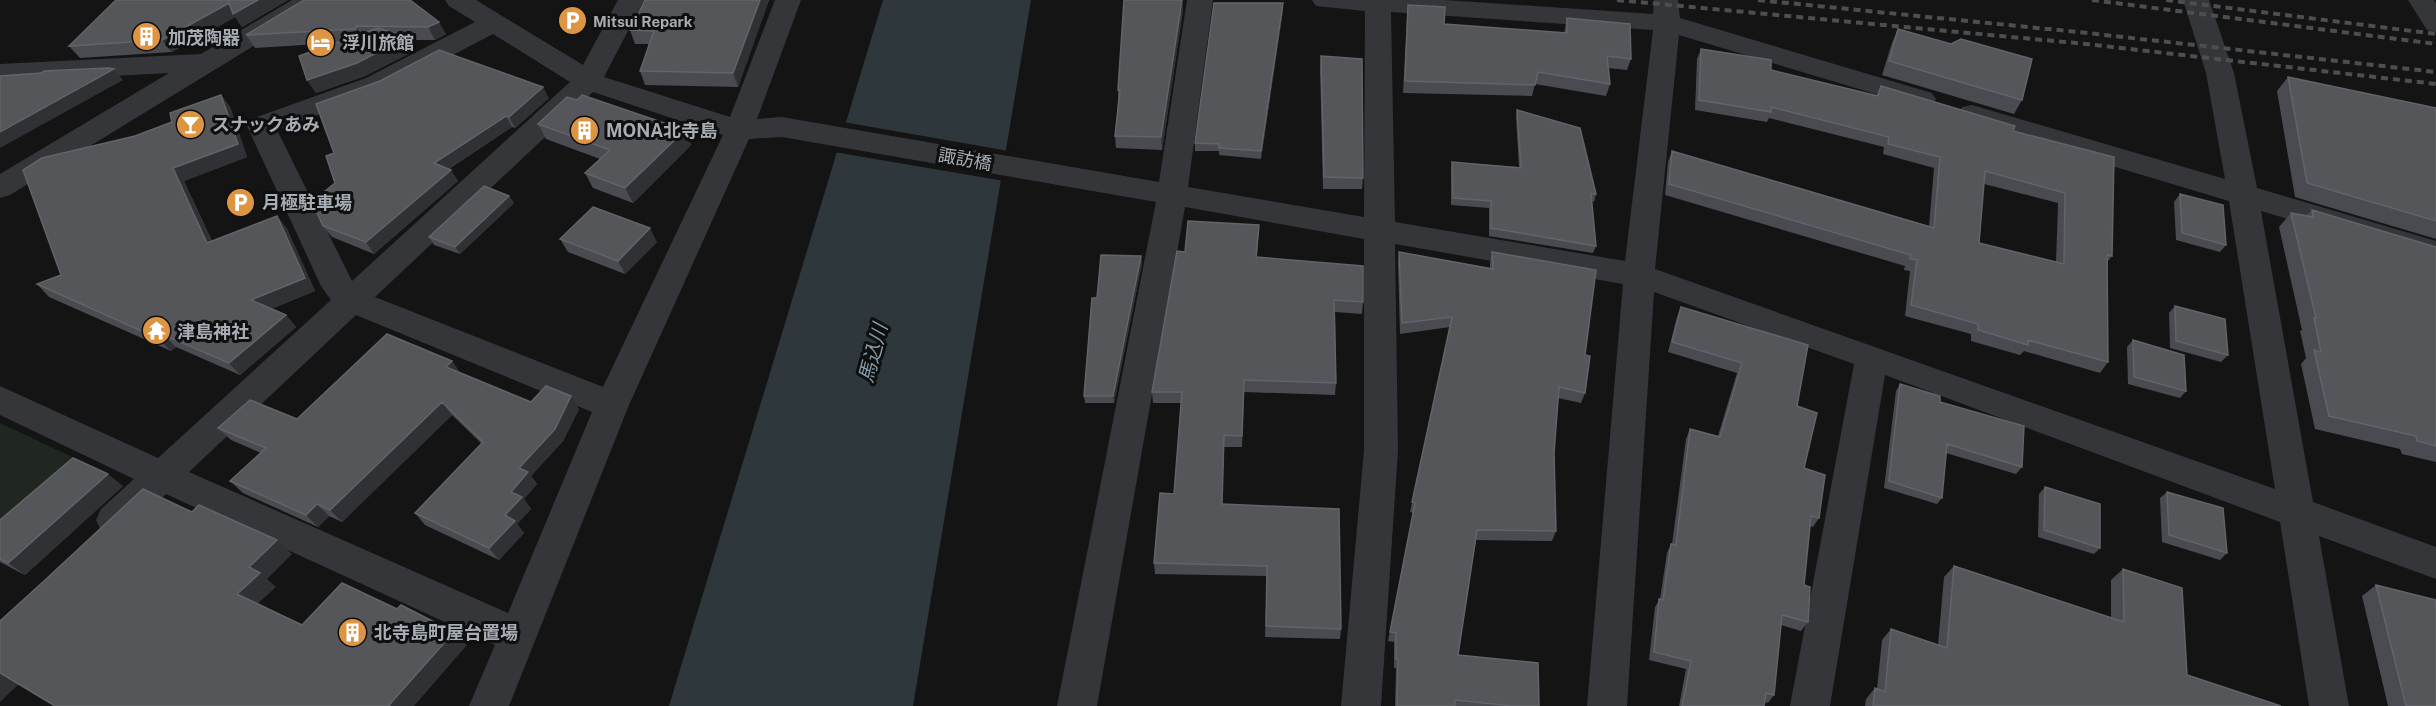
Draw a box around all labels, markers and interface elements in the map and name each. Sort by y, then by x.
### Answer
parking icon: Mitsui Repark [556,5,588,37]
place label: Mitsui Repark [593,13,693,30]
building icon: 加茂陶器 [131,21,163,53]
hotel icon: 浮川旅館 [305,26,337,58]
place label: 加茂陶器 [168,27,240,48]
place label: 浮川旅館 [342,32,414,53]
bar icon: スナックあみ [175,108,207,140]
place label: スナックあみ [212,114,320,135]
building icon: MONA北寺島 [569,114,601,146]
place label: MONA北寺島 [606,120,717,141]
street label: 諏訪橋 [937,144,993,174]
parking icon: 月極駐車場 [225,186,257,218]
place label: 月極駐車場 [262,192,352,213]
temple icon: 津島神社 [140,315,172,347]
water label: 馬込川 [854,319,893,385]
place label: 津島神社 [177,321,249,342]
building icon: 北寺島町屋台置場 [337,616,369,648]
place label: 北寺島町屋台置場 [374,622,518,643]

